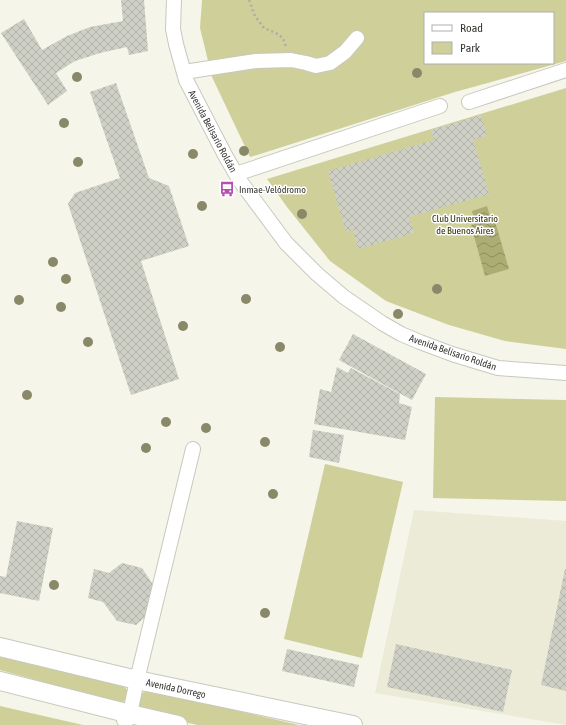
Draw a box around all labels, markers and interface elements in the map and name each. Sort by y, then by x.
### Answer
legend [424,12,554,64]
text: Road [460,21,483,35]
text: Park [460,41,481,55]
street label: Avenida Belisario Roldán [186,88,239,174]
bus stop icon: Inmae-Velódromo [218,180,236,198]
place label: Inmae-Velódromo [239,184,306,195]
park label: Club Universitario de Buenos Aires [432,213,498,236]
street label: Avenida Belisario Roldán [408,332,498,373]
street label: Avenida Dorrego [145,677,207,700]

